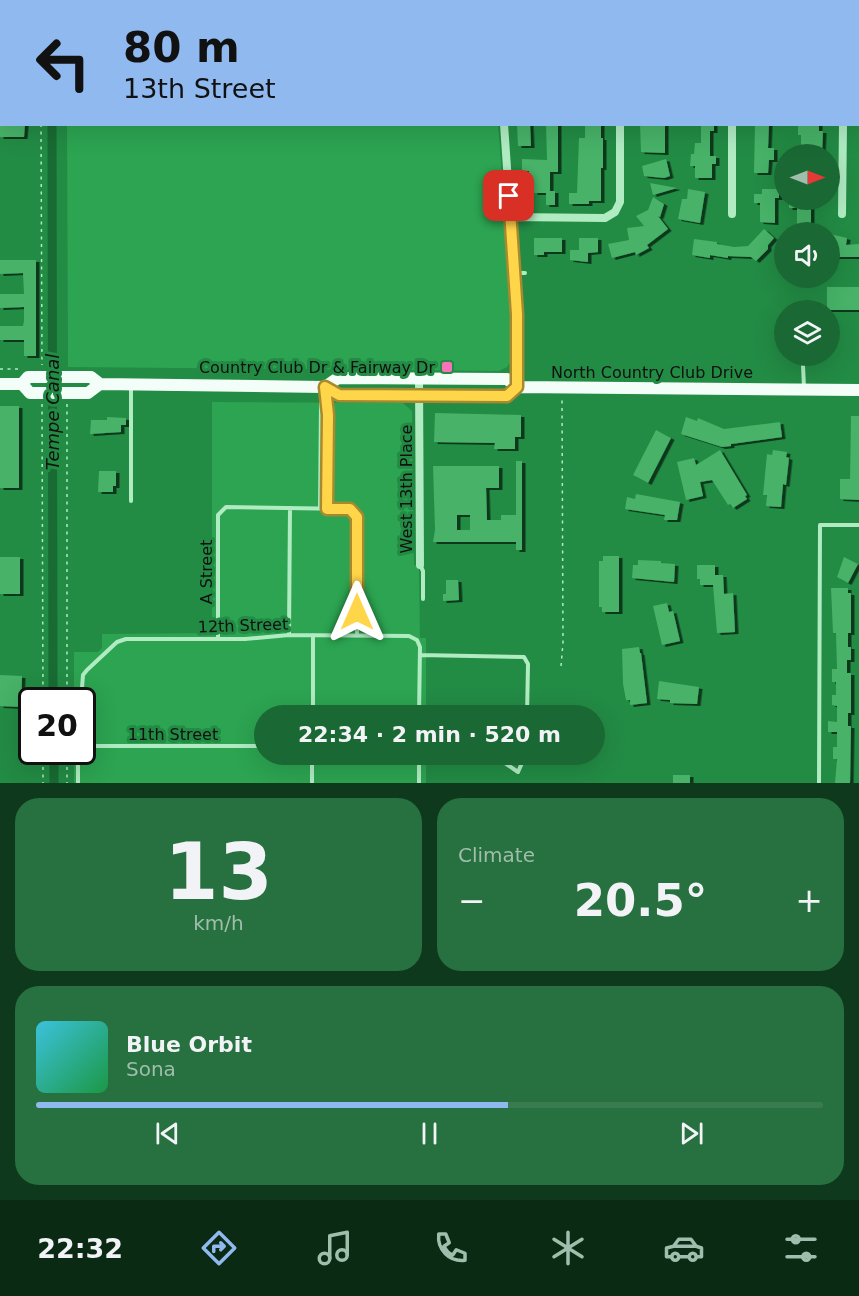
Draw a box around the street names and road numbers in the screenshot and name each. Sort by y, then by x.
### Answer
street label: North Country Club Drive [551,363,753,382]
street label: West 13th Place [397,425,416,553]
street label: A Street [197,540,216,604]
street label: 12th Street [197,614,289,637]
street label: 11th Street [128,725,218,744]

